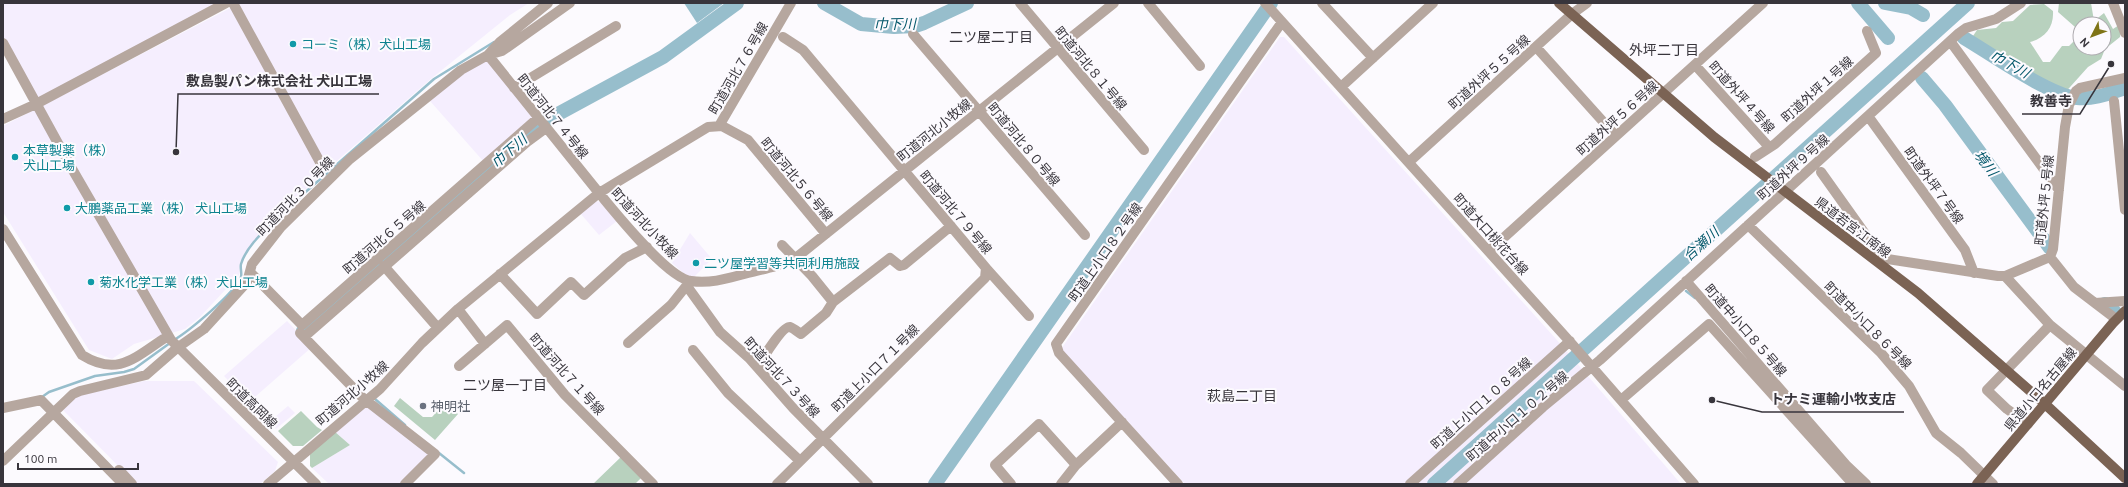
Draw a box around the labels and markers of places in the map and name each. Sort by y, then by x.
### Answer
place label: コーミ（株）犬山工場 [301,37,431,51]
marker: コーミ（株）犬山工場 [288,39,298,49]
callout: 敷島製パン株式会社 犬山工場 [178,68,379,94]
callout: 教善寺 [2022,88,2080,114]
place label: 本草製薬（株） 犬山工場 [23,143,114,172]
marker: 本草製薬（株） 犬山工場 [10,152,20,162]
place label: 大鵬薬品工業（株） 犬山工場 [75,201,247,215]
marker: 大鵬薬品工業（株） 犬山工場 [62,203,72,213]
place label: 二ツ屋学習等共同利用施設 [704,256,860,270]
marker: 二ツ屋学習等共同利用施設 [691,258,701,268]
place label: 菊水化学工業（株）犬山工場 [99,275,268,289]
marker: 菊水化学工業（株）犬山工場 [86,277,96,287]
callout: トナミ運輸小牧支店 [1762,386,1904,412]
place label: 神明社 [431,399,470,413]
marker: 神明社 [418,401,428,411]

